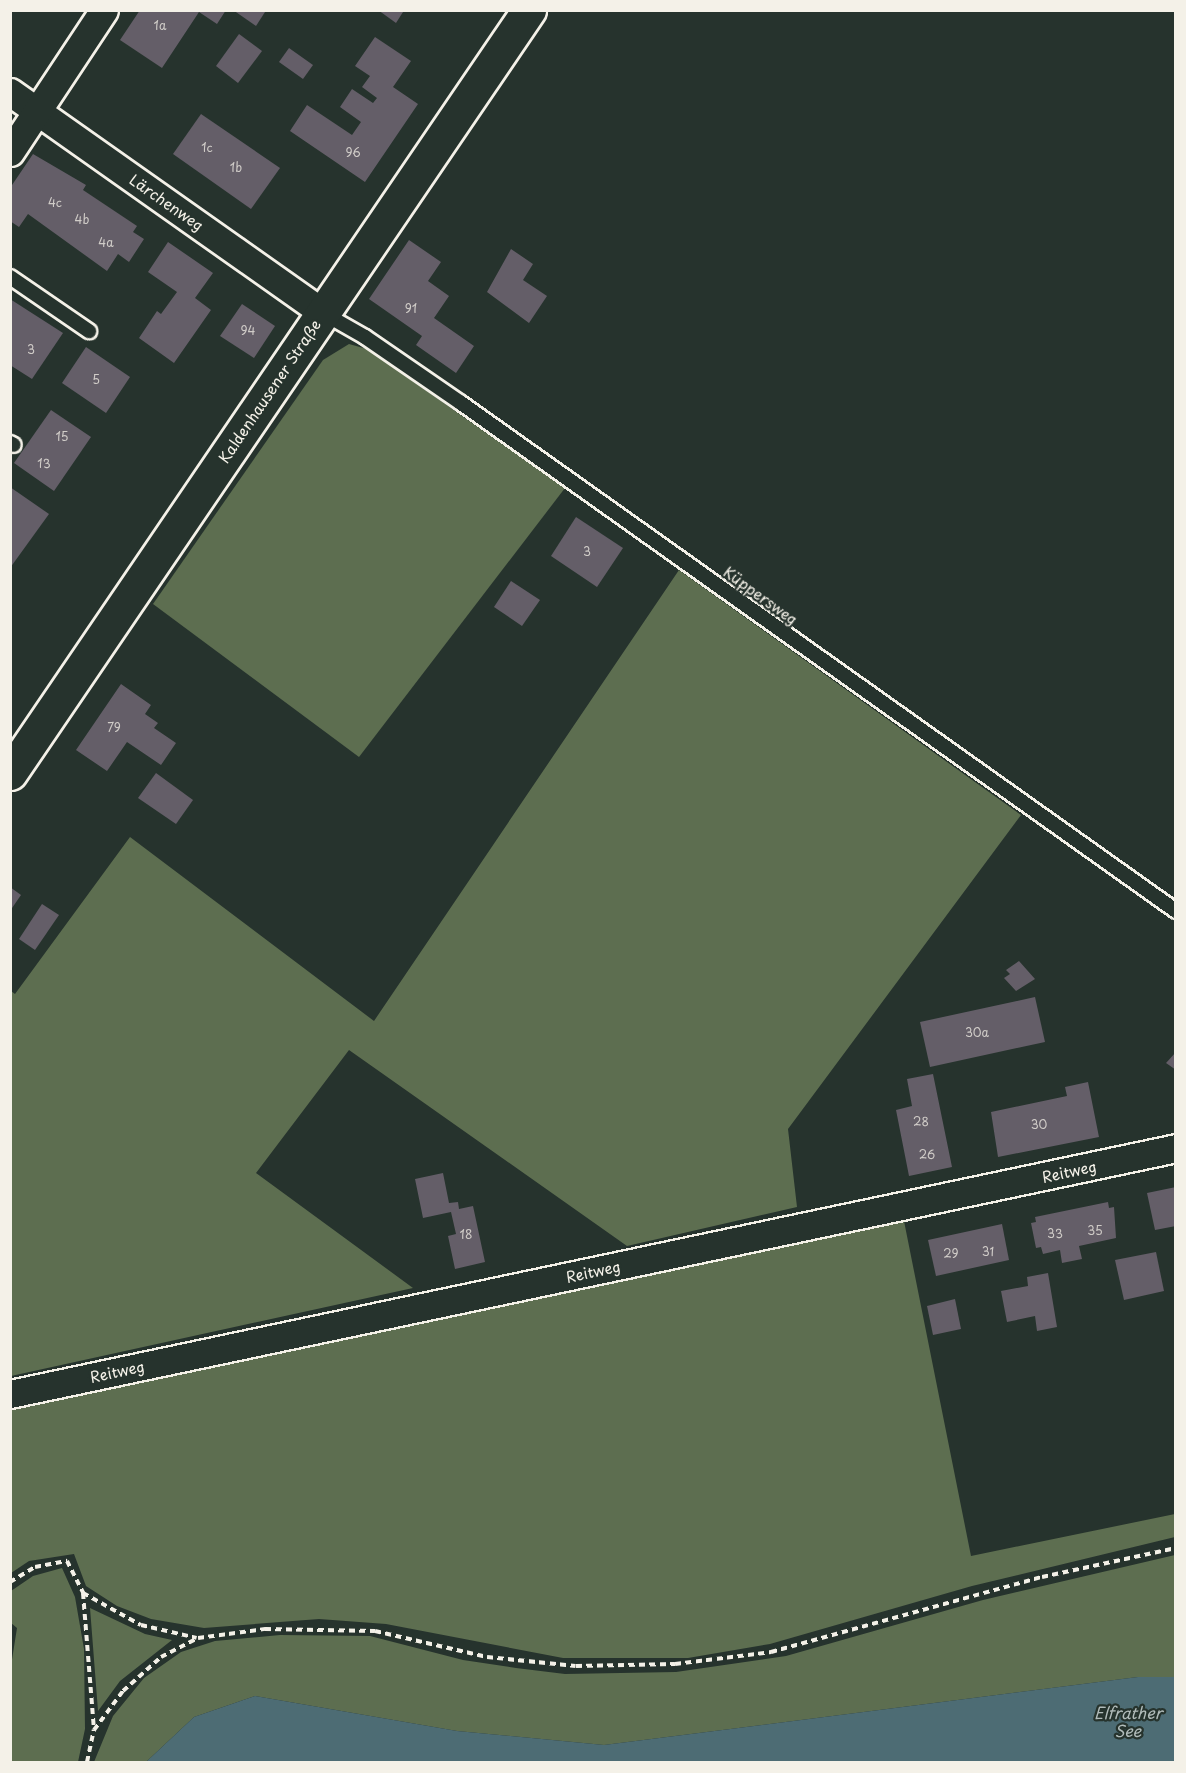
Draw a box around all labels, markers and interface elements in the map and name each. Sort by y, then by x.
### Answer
house number: 1a [154,19,166,33]
house number: 1c [201,141,213,155]
house number: 96 [345,146,361,160]
house number: 1b [230,161,242,175]
street label: Lärchenweg [127,170,207,234]
house number: 4c [48,196,62,210]
house number: 4b [75,213,89,227]
house number: 4a [98,236,114,250]
house number: 91 [405,302,417,316]
street label: Kaldenhausener Straße [214,316,324,466]
house number: 94 [241,324,255,338]
house number: 3 [27,343,35,357]
house number: 5 [92,373,100,387]
house number: 15 [55,430,69,444]
house number: 13 [37,457,51,471]
house number: 3 [583,545,591,559]
street label: Küppersweg [721,562,801,628]
house number: 79 [107,721,121,735]
house number: 30a [965,1026,989,1040]
house number: 28 [913,1115,929,1129]
house number: 30 [1031,1118,1047,1132]
house number: 26 [919,1148,935,1162]
street label: Reitweg [1040,1156,1098,1186]
house number: 35 [1087,1224,1103,1238]
house number: 33 [1047,1227,1063,1241]
house number: 18 [460,1228,472,1242]
house number: 31 [982,1245,994,1259]
house number: 29 [943,1247,959,1261]
street label: Reitweg [564,1256,622,1286]
street label: Reitweg [88,1356,146,1386]
water label: Elfrather See [1094,1702,1162,1740]

